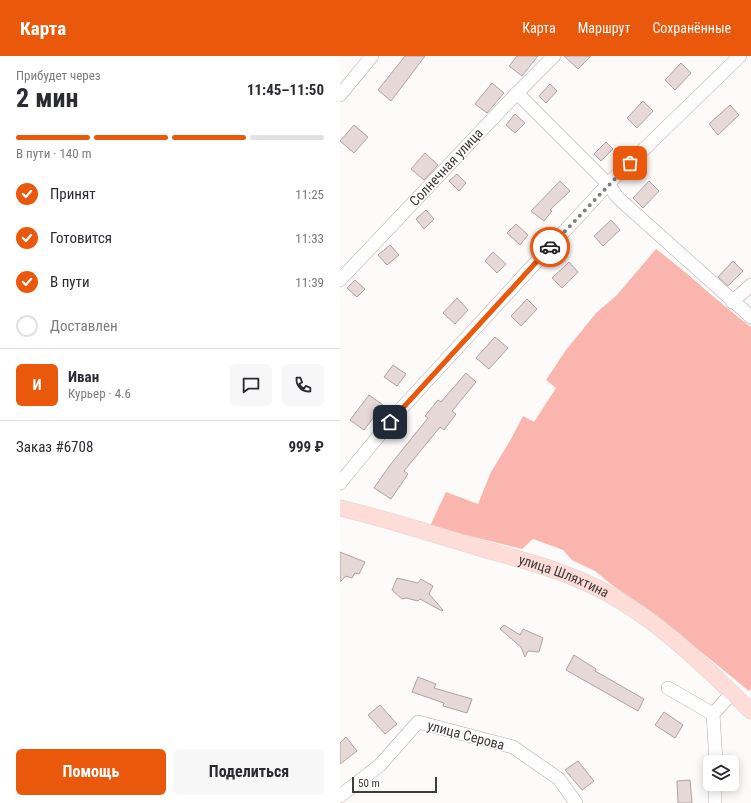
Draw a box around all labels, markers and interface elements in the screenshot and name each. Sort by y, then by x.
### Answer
text: Карта [20,17,66,40]
text: Карта [522,20,556,36]
text: Маршрут [578,20,630,36]
text: Сохранённые [652,20,731,36]
text: Прибудет через [16,68,101,83]
text: 11:45–11:50 [247,81,324,99]
text: 2 мин [16,83,78,113]
street label: Солнечная улица [406,125,486,209]
text: В пути · 140 m [16,146,91,161]
pin [613,146,647,180]
icon: bag [619,152,641,174]
icon: check [16,183,38,205]
text: Принят [50,185,96,203]
text: 11:25 [295,187,324,202]
icon: check [16,227,38,249]
courier [530,227,570,267]
text: Готовится [50,229,112,247]
text: 11:33 [295,231,324,246]
icon: car [539,236,561,258]
icon: check [16,271,38,293]
text: В пути [50,273,90,291]
text: 11:39 [295,275,324,290]
text: Доставлен [50,317,118,335]
button: chat [230,364,272,406]
button: phone [282,364,324,406]
text: Иван [68,368,99,386]
text: И [32,376,42,394]
text: Курьер · 4.6 [68,386,131,401]
pin [373,405,407,439]
icon: home [379,411,401,433]
text: Заказ #6708 [16,438,93,456]
text: 999 ₽ [288,438,324,456]
street label: улица Шляхтина [517,551,612,601]
street label: улица Серова [426,717,506,753]
button: Помощь [16,749,166,795]
button: Поделиться [174,749,324,795]
map controls [703,755,739,791]
button: layers [703,755,739,791]
scale bar [352,775,437,794]
text: 50 m [358,777,380,790]

